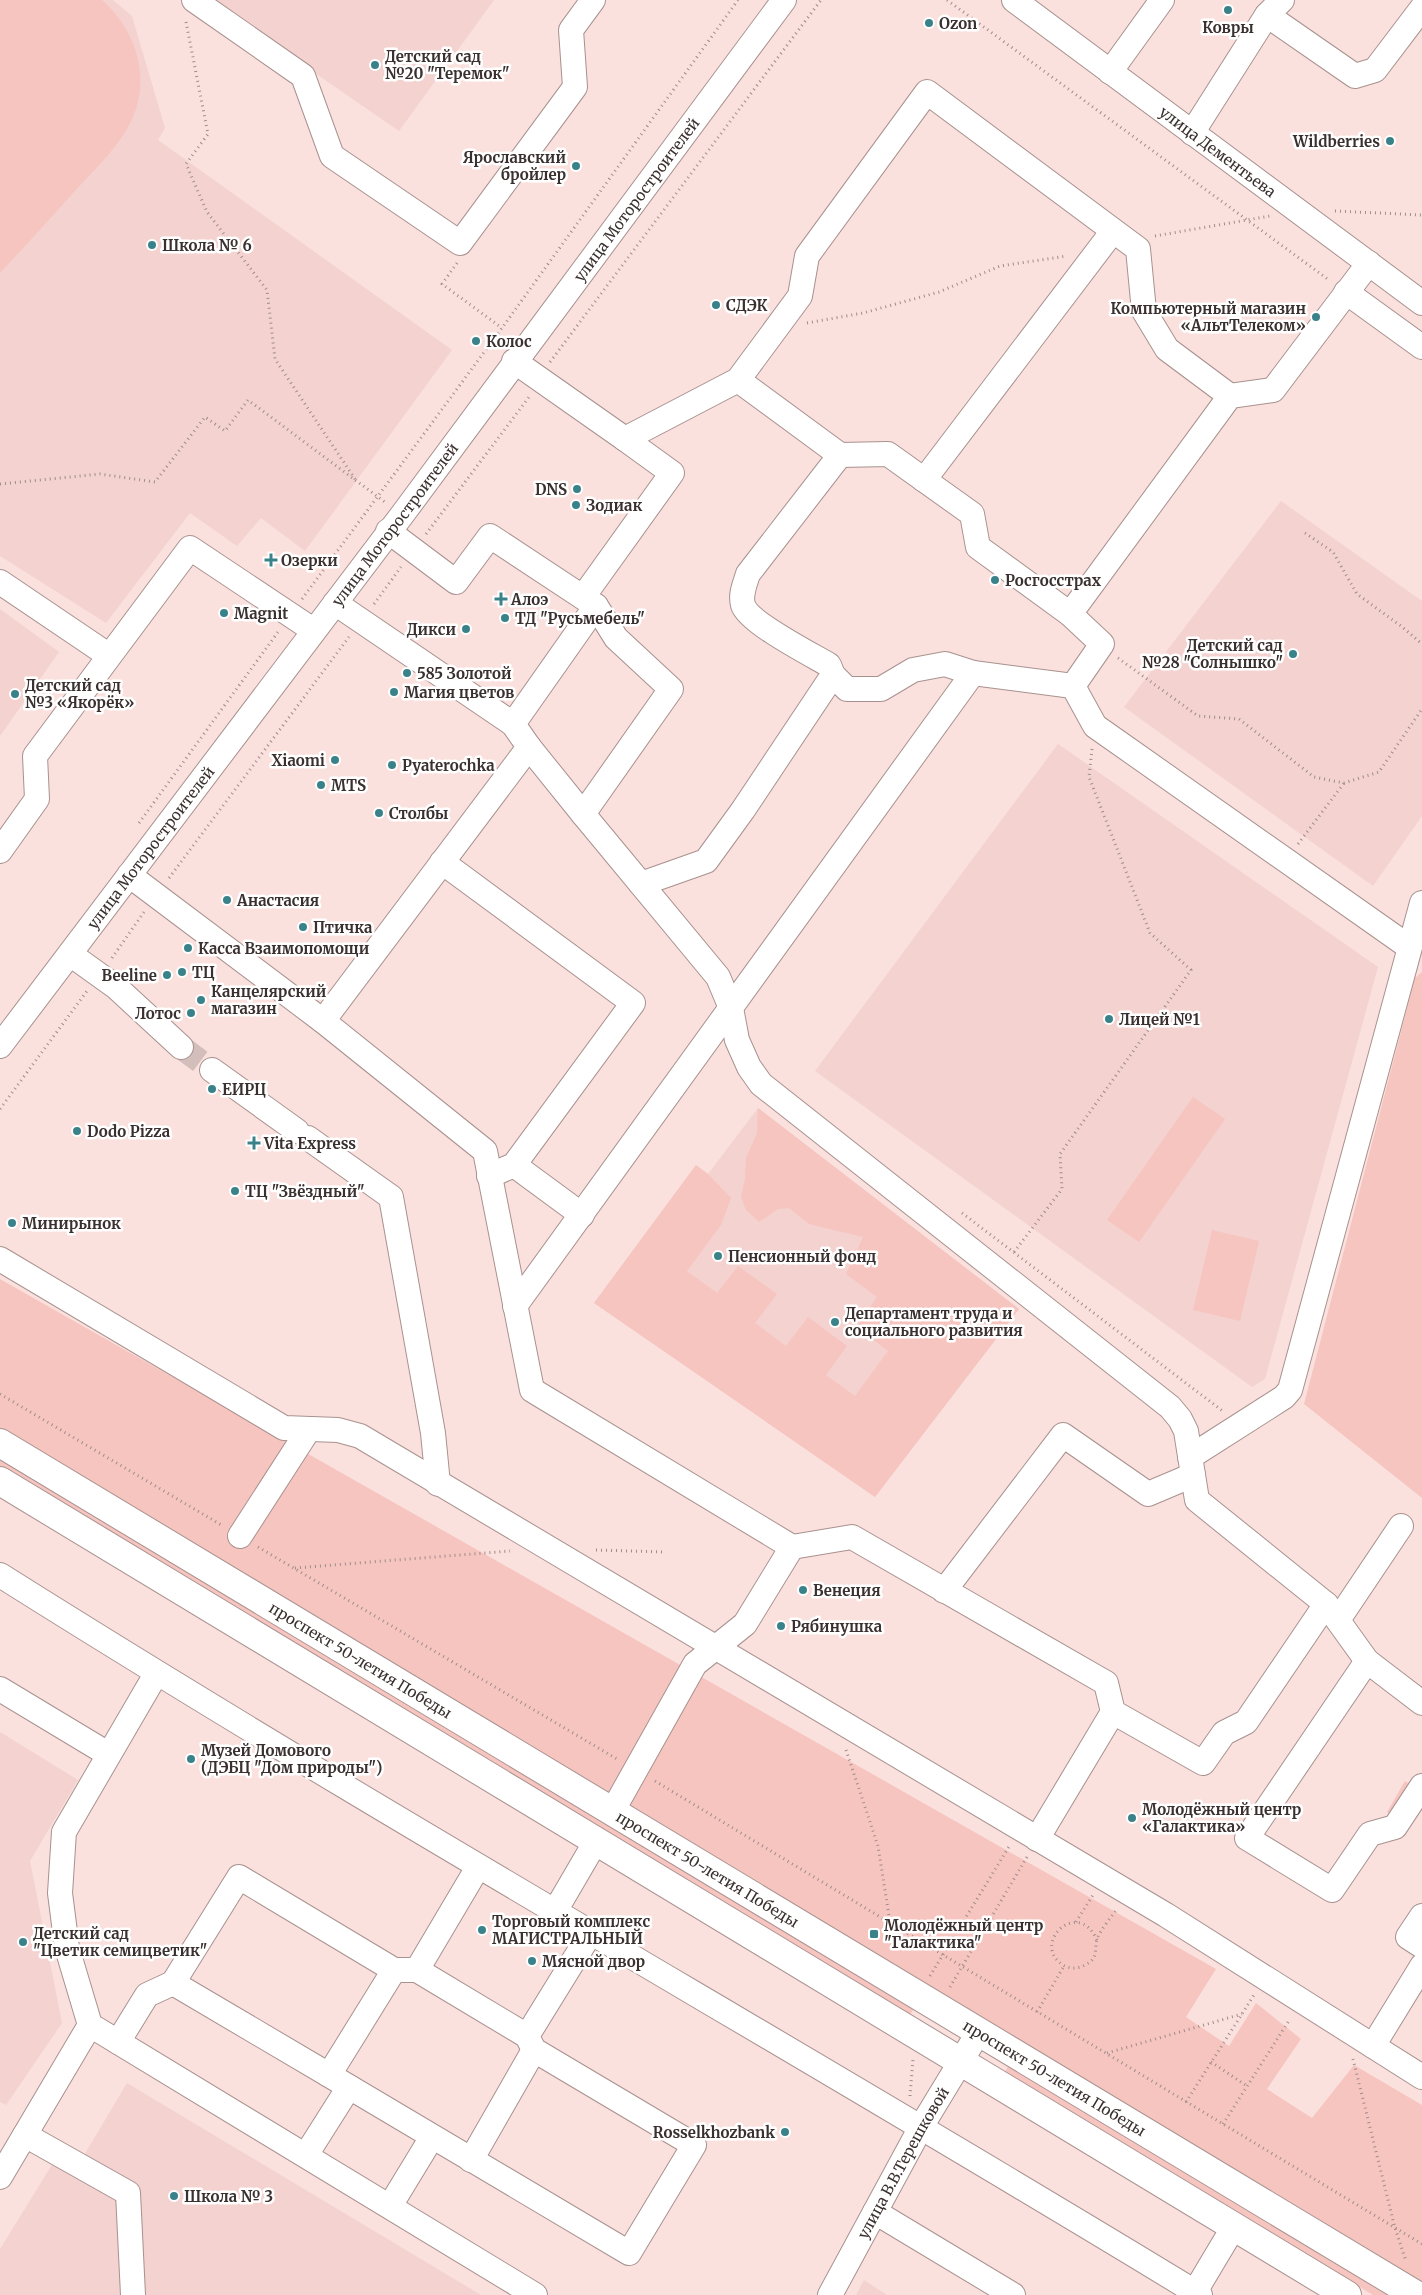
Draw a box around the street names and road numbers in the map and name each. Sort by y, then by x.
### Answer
street label: улица Дементьева [1156,102,1280,201]
street label: улица Моторостроителей [569,114,703,285]
street label: улица Моторостроителей [327,439,462,610]
street label: улица Моторостроителей [83,762,218,933]
street label: проспект 50-летия Победы [266,1598,456,1722]
street label: проспект 50-летия Победы [613,1807,803,1931]
street label: проспект 50-летия Победы [960,2015,1150,2140]
street label: улица В.В.Терешковой [853,2083,953,2242]

